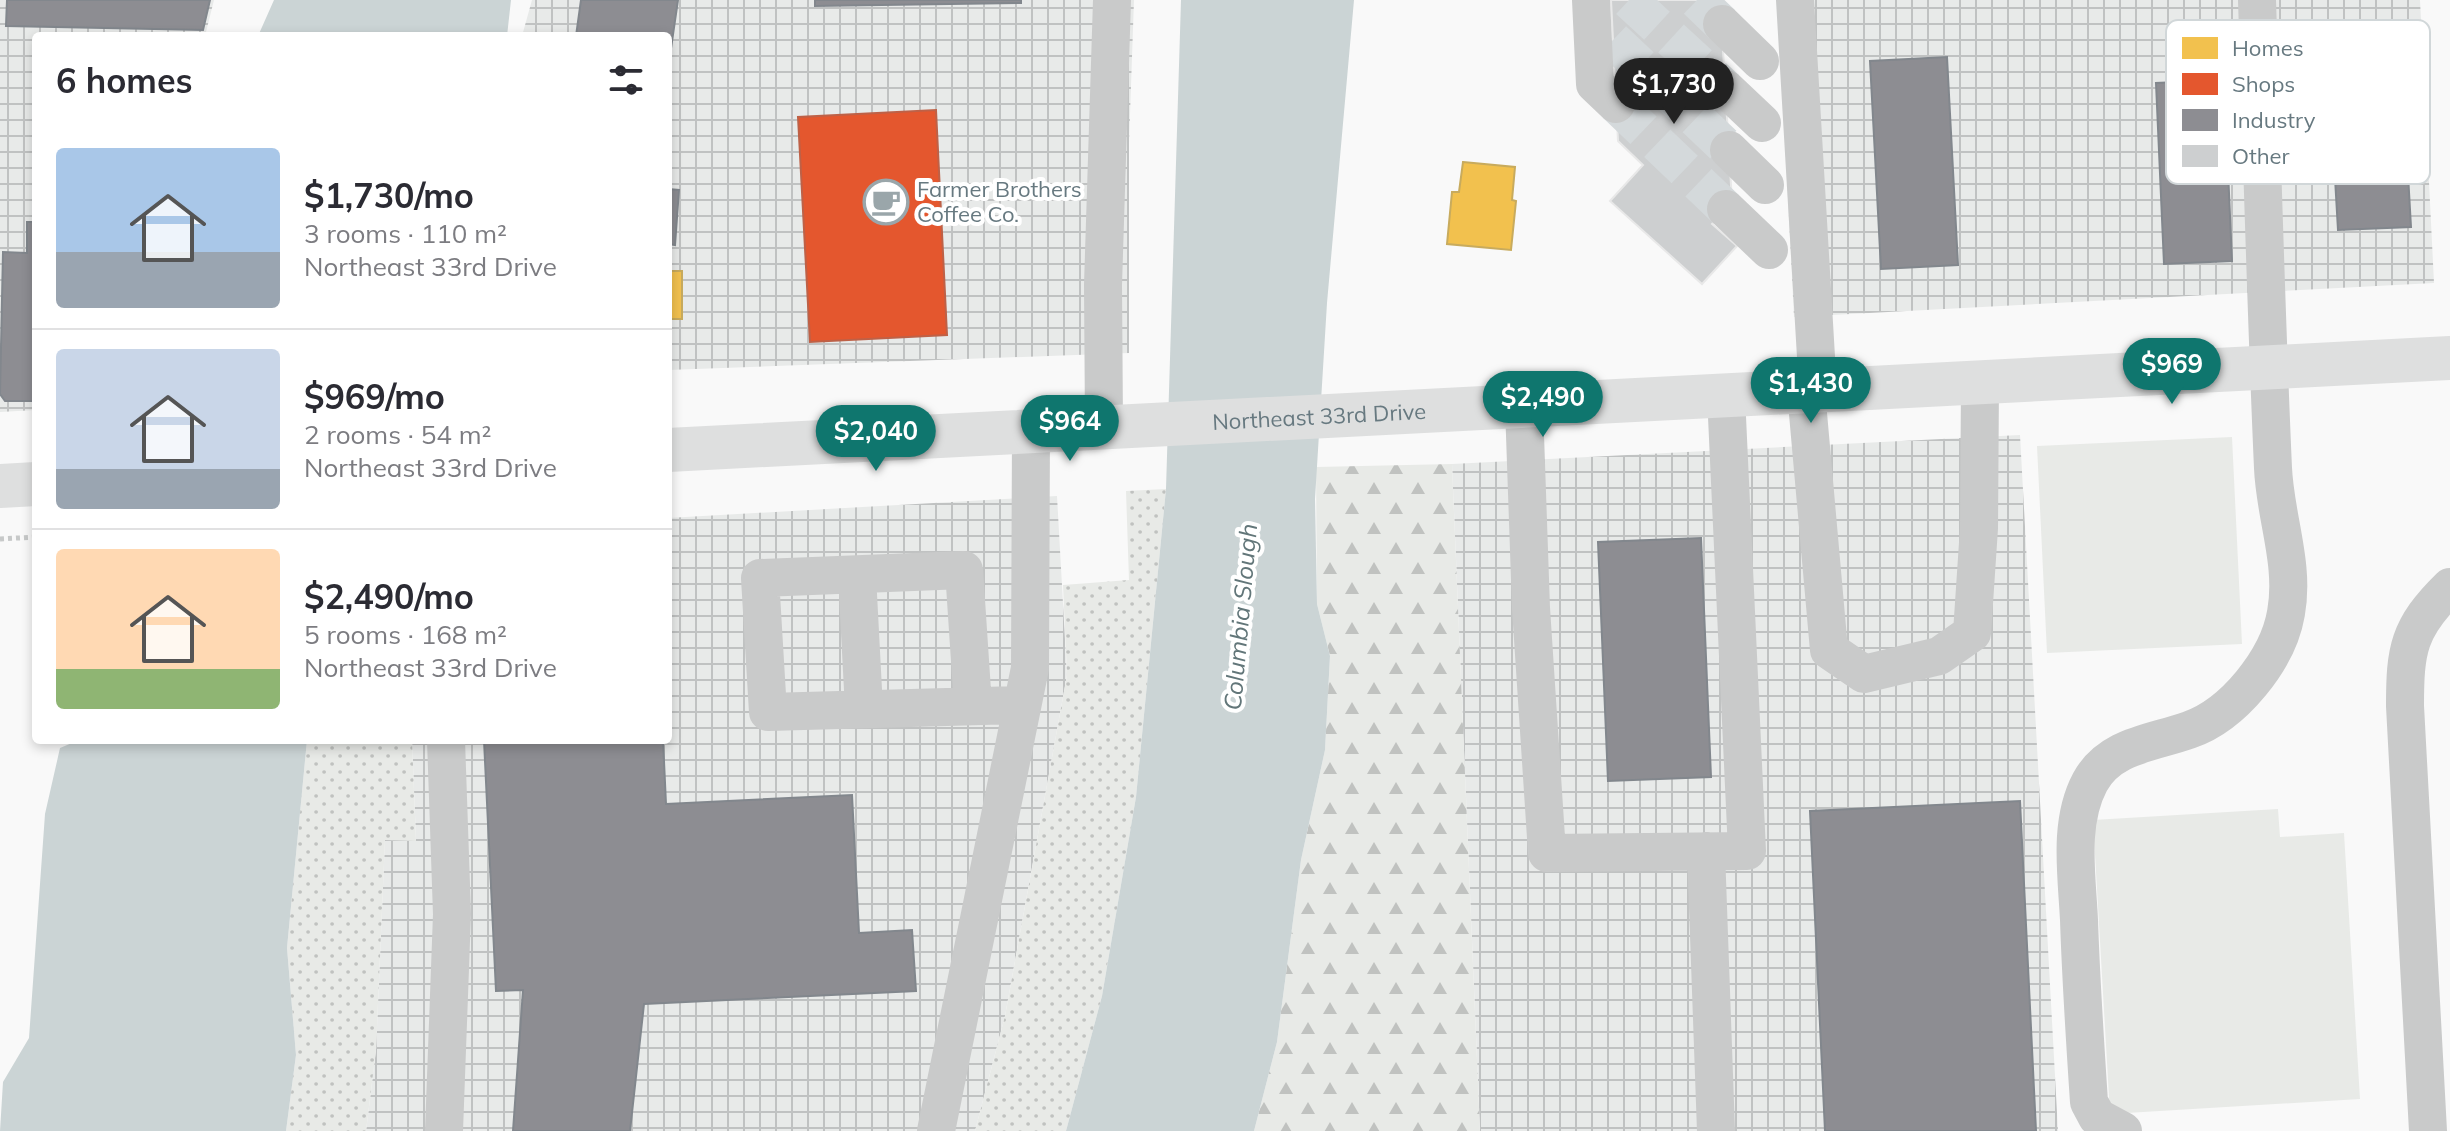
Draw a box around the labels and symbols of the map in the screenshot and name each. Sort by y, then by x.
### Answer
legend [2166,20,2430,184]
text: Homes [2232,34,2304,62]
pin: $1,730 [1609,58,1739,126]
text: Shops [2232,70,2295,98]
text: Industry [2232,106,2316,134]
text: Other [2232,142,2290,170]
place label: Farmer Brothers Coffee Co. [917,175,1082,228]
cafe icon: Farmer Brothers Coffee Co. [862,178,910,226]
pin: $969 [2125,338,2219,406]
pin: $1,430 [1746,357,1876,425]
pin: $2,490 [1478,371,1608,439]
pin: $964 [1023,395,1117,463]
street label: Northeast 33rd Drive [1212,397,1427,436]
pin: $2,040 [811,405,941,473]
water label: Columbia Slough [1217,522,1263,712]

